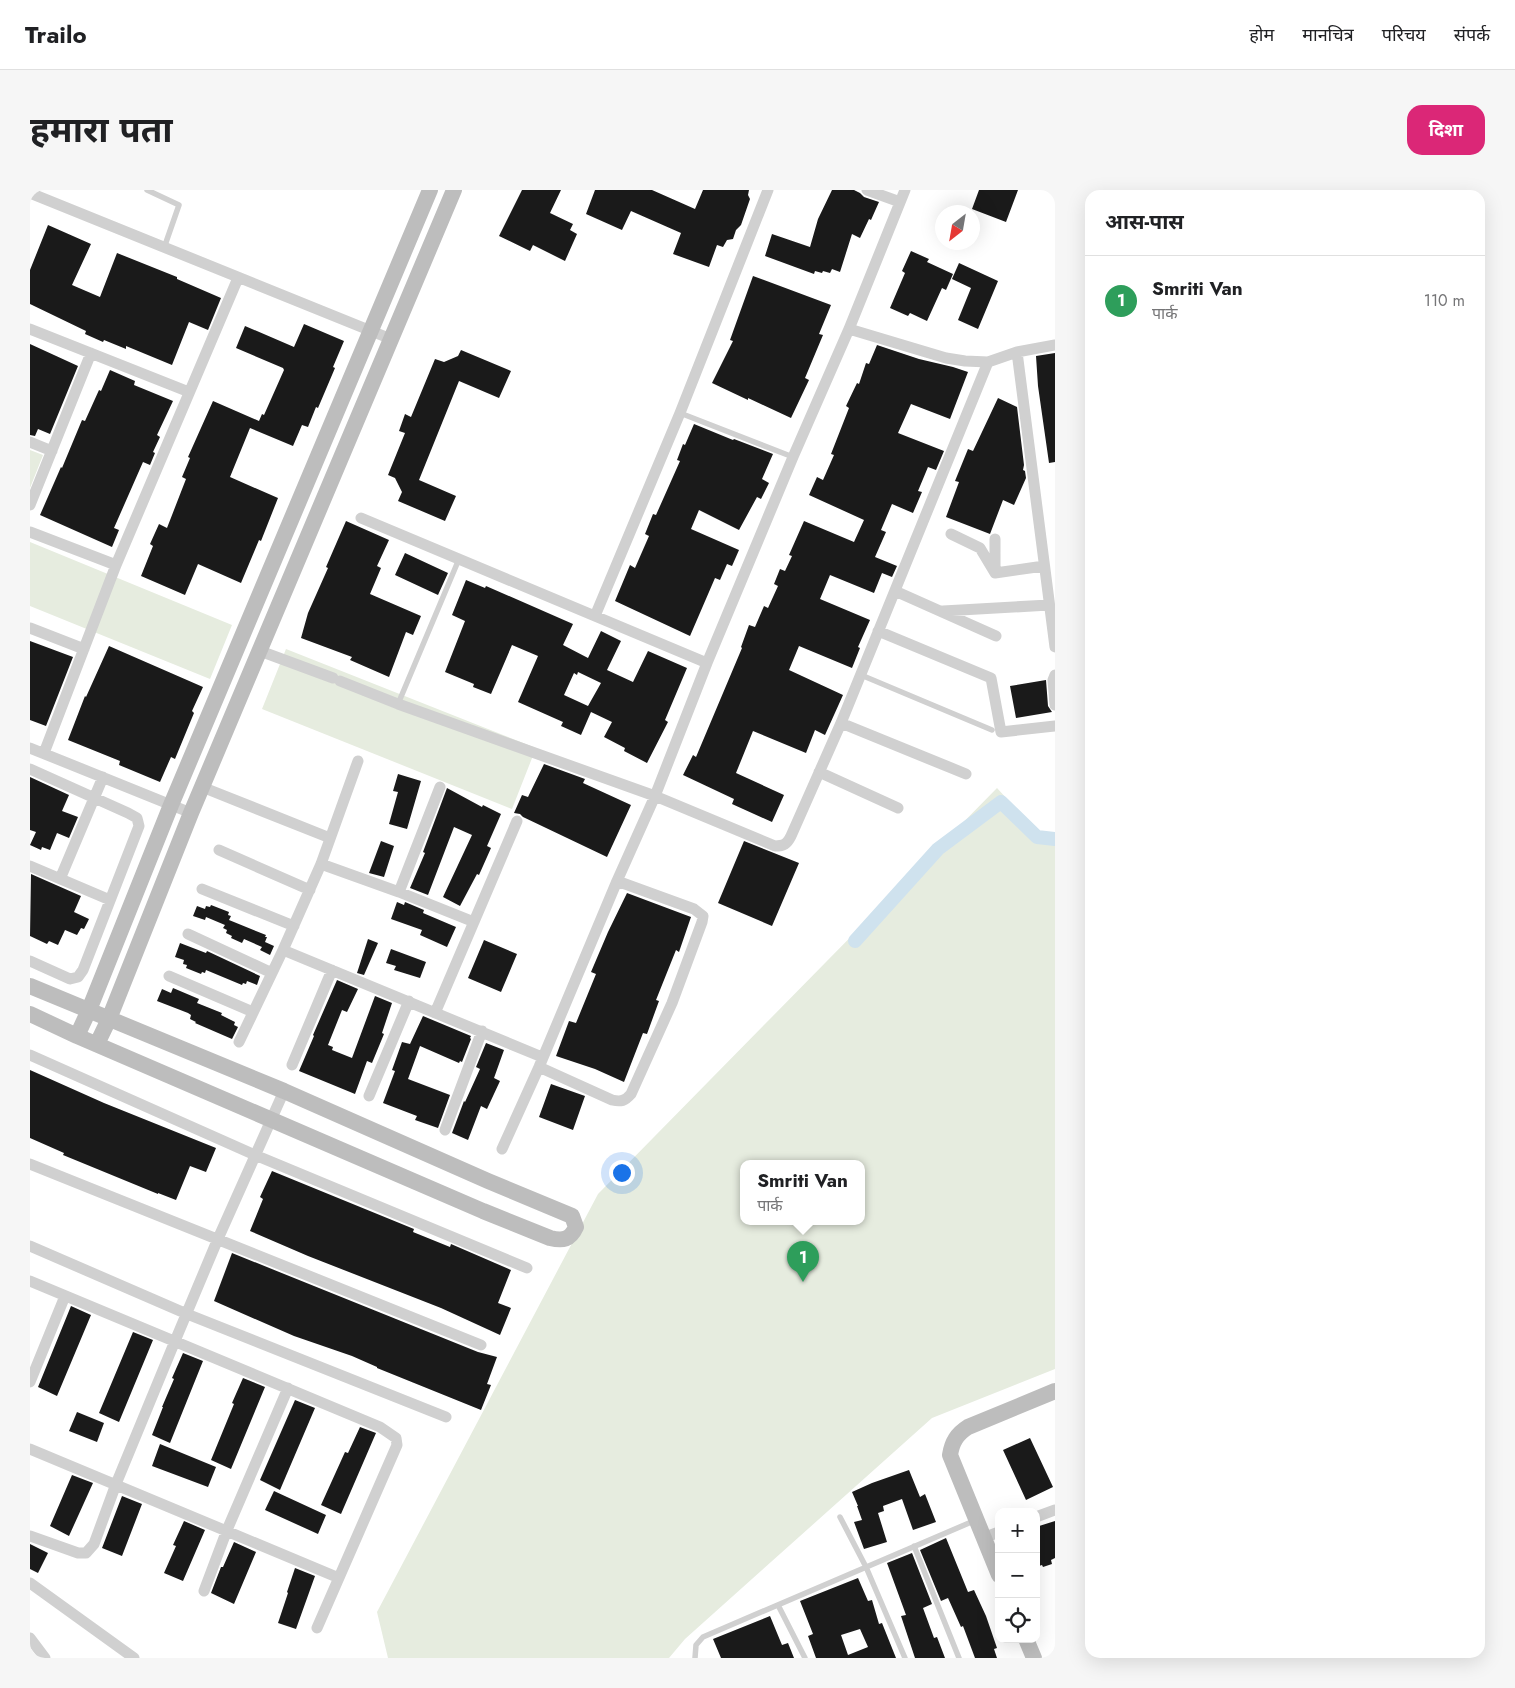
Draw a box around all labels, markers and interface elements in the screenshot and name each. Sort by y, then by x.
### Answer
text: Trailo [25,17,87,52]
text: होम [1249,22,1274,48]
text: मानचित्र [1302,22,1354,48]
text: परिचय [1382,22,1426,48]
text: संपर्क [1454,22,1490,48]
text: हमारा पता [30,105,173,155]
button: दिशा [1407,105,1485,155]
north arrow [935,205,980,250]
text: आस-पास [1105,207,1184,237]
text: Smriti Van [1152,275,1243,302]
text: 1 [1117,289,1125,312]
text: 110 m [1424,289,1465,312]
text: पार्क [1152,302,1178,325]
your location [609,1160,635,1186]
popup [740,1160,865,1225]
text: Smriti Van [757,1167,848,1194]
text: पार्क [757,1194,783,1217]
pin: 1 [787,1241,819,1282]
map controls [995,1508,1040,1643]
button: + [995,1508,1040,1553]
button: − [995,1553,1040,1598]
button: locate [995,1598,1040,1643]

